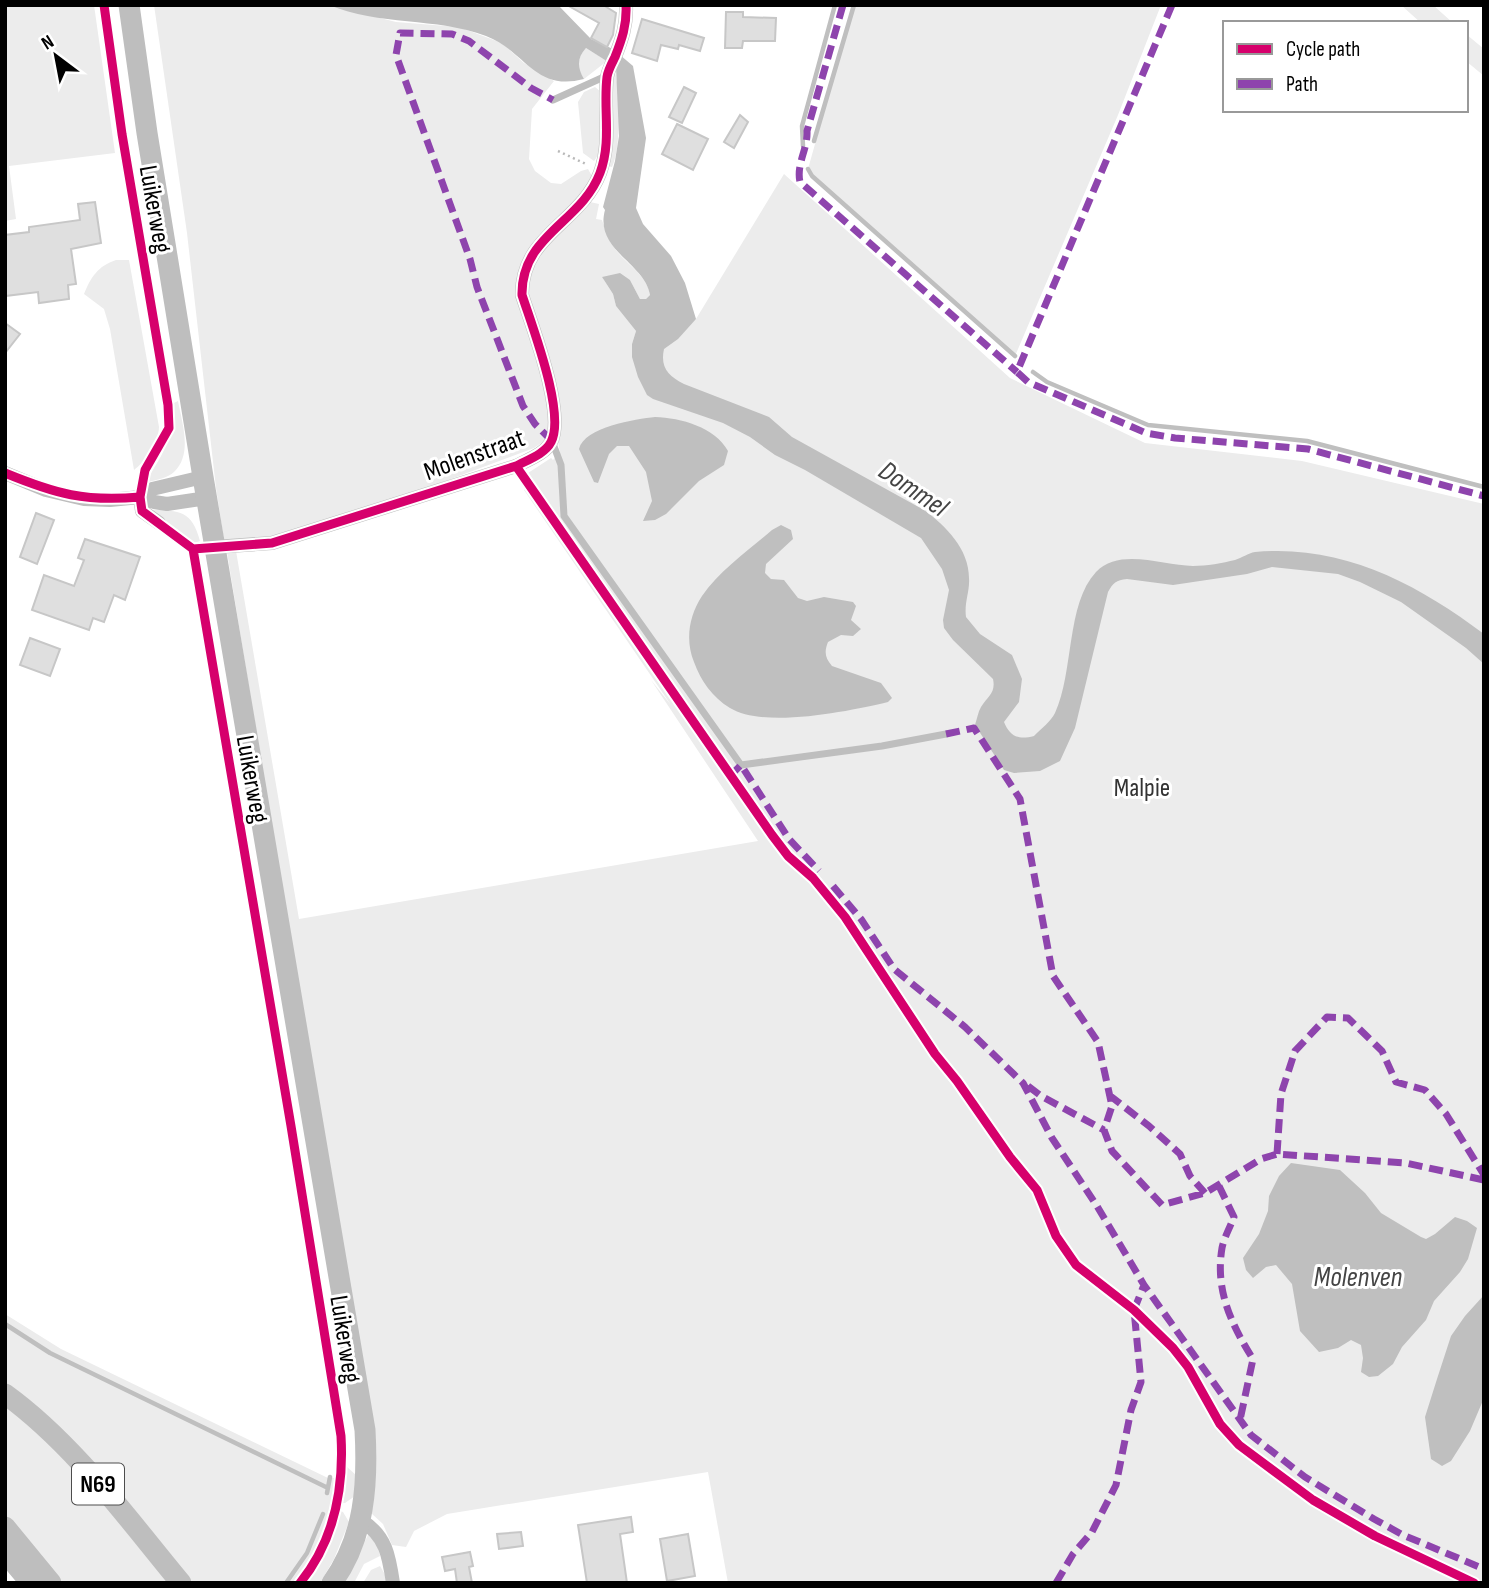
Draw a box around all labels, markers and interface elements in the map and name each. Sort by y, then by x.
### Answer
north arrow [21,21,91,91]
legend [1223,21,1468,112]
text: N [37,30,58,55]
text: Cycle path [1286,37,1360,62]
text: Path [1286,72,1318,97]
street label: Luikerweg [132,163,177,256]
street label: Molenstraat [420,423,529,488]
water label: Dommel [872,454,955,525]
street label: Luikerweg [229,733,274,826]
park label: Malpie [1114,773,1170,804]
water label: Molenven [1314,1261,1402,1294]
street label: Luikerweg [322,1293,367,1385]
road number: N69 [72,1464,124,1504]

